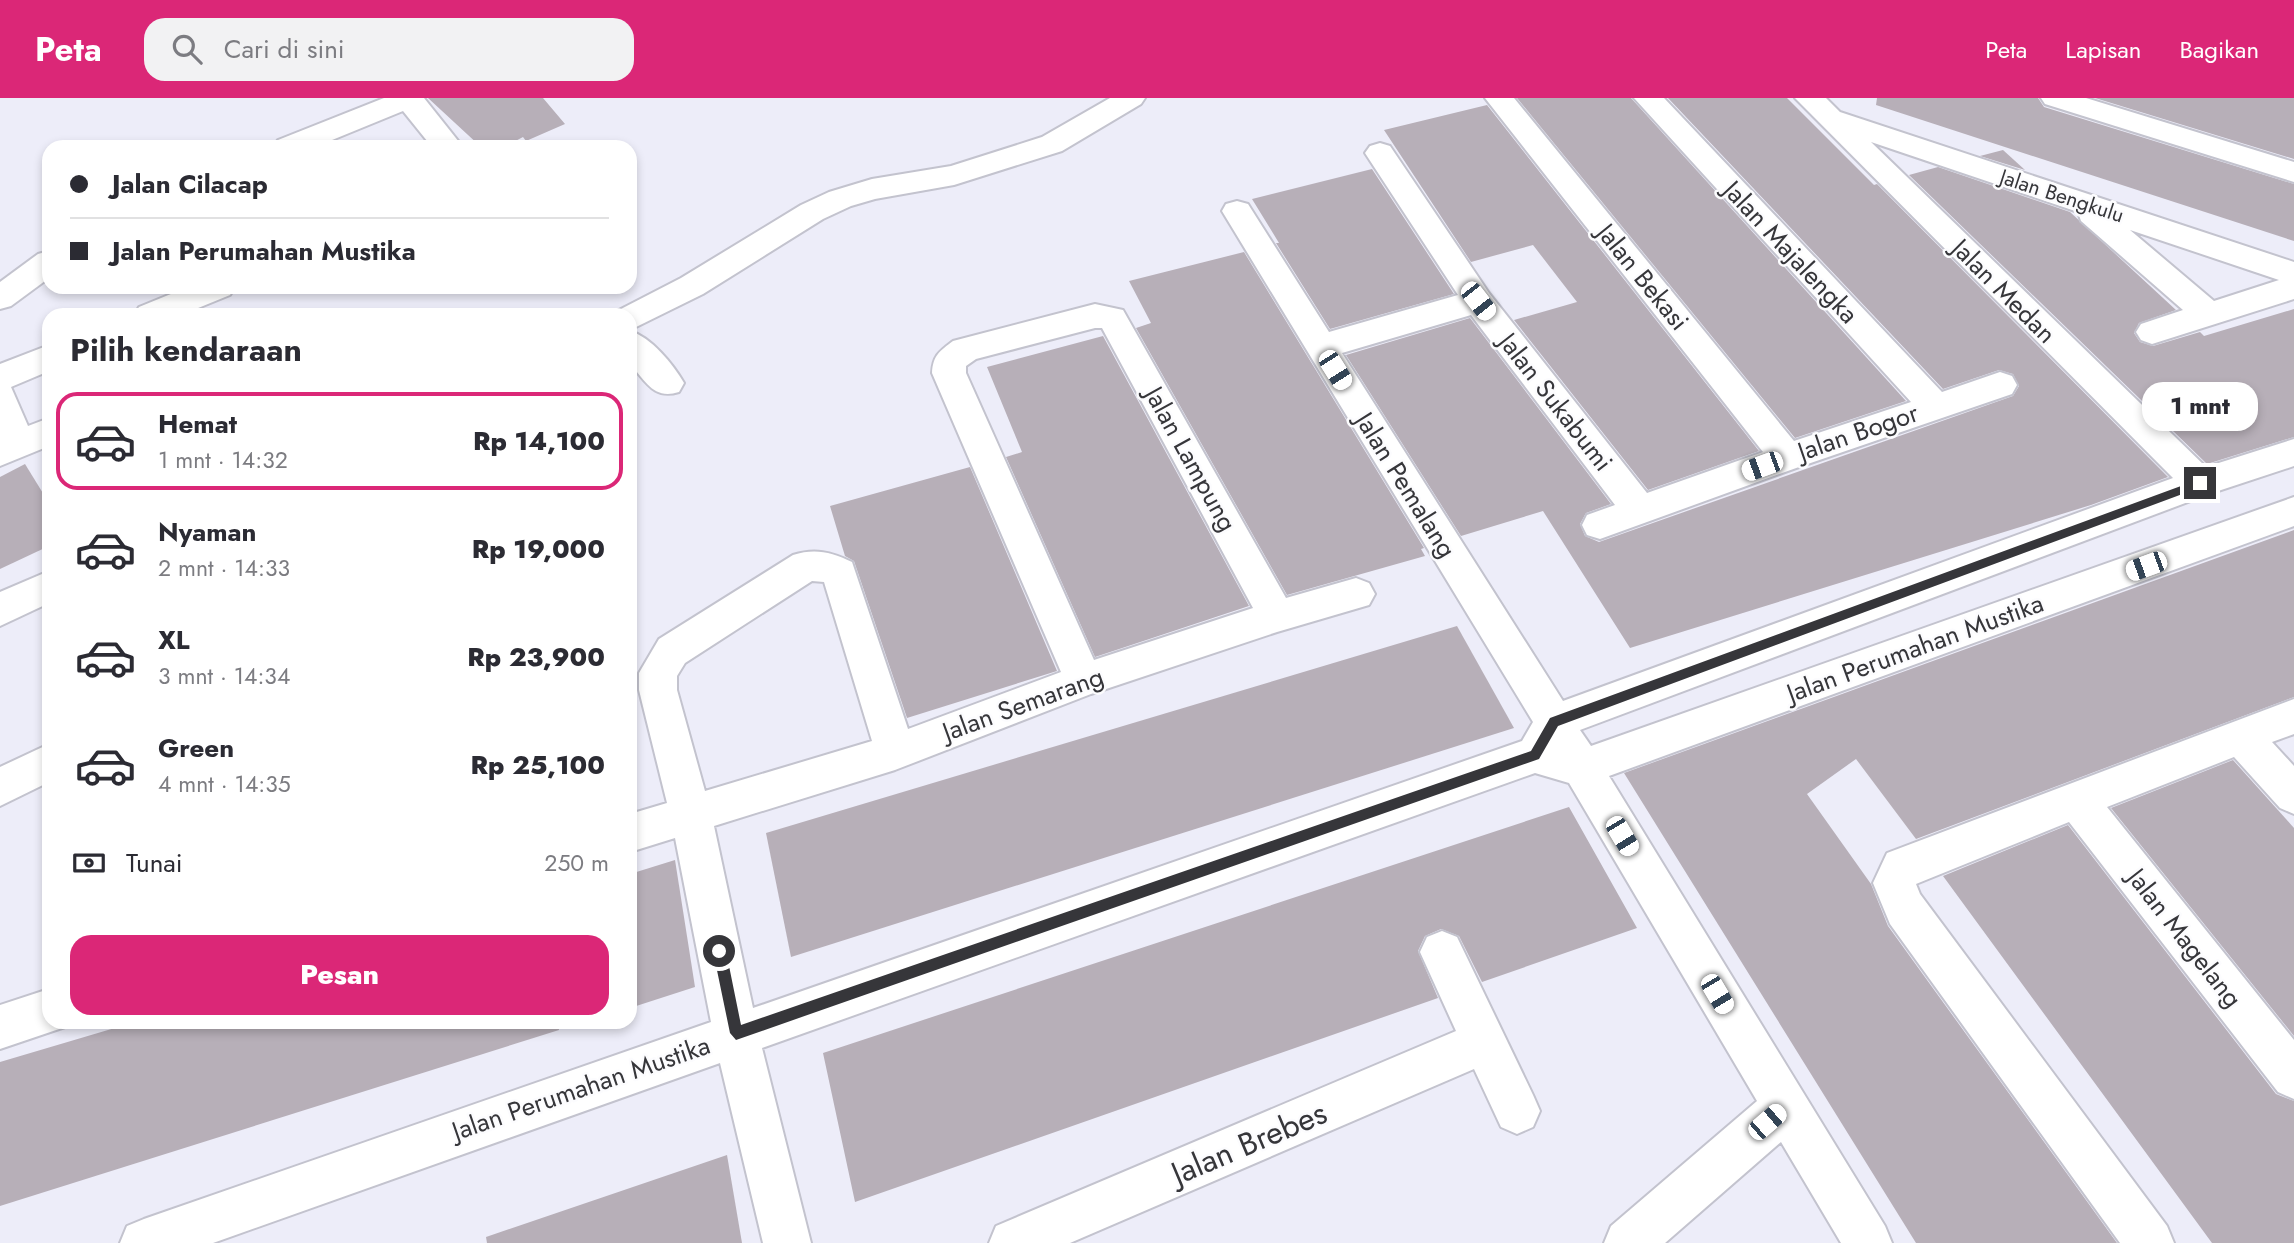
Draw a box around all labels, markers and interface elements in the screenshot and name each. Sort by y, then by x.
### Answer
search box [144,18,634,81]
text: Peta [35,26,102,73]
icon: search [168,30,206,68]
text: Cari di sini [224,30,345,68]
text: Peta [1985,32,2027,67]
text: Lapisan [2065,32,2141,67]
text: Bagikan [2179,32,2259,67]
street label: Jalan Bengkulu [1993,161,2128,230]
text: Jalan Cilacap [112,165,268,203]
street label: Jalan Majalengka [1713,170,1867,332]
street label: Jalan Bekasi [1586,213,1698,339]
street label: Jalan Medan [1941,228,2065,352]
text: Jalan Perumahan Mustika [112,232,416,270]
car [1457,278,1500,324]
street label: Jalan Sukabumi [1488,323,1622,479]
text: Pilih kendaraan [70,327,302,373]
car [1315,347,1356,393]
street label: Jalan Lampung [1134,377,1246,538]
callout: 1 mnt [2142,382,2258,430]
text: 1 mnt [2170,389,2230,423]
street label: Jalan Bogor [1790,394,1924,471]
street label: Jalan Pemalang [1345,402,1466,565]
text: Hemat [158,405,237,443]
icon: car [74,410,137,473]
text: Rp 14,100 [473,422,605,460]
text: 1 mnt · 14:32 [158,443,288,477]
car [1739,449,1786,483]
route end [2184,467,2216,499]
text: Nyaman [158,513,257,551]
icon: car [74,518,137,581]
text: Rp 19,000 [472,530,605,568]
car [2123,549,2170,583]
text: 2 mnt · 14:33 [158,551,290,585]
street label: Jalan Perumahan Mustika [1779,584,2049,713]
text: XL [158,621,190,659]
icon: car [74,626,137,689]
text: Rp 23,900 [467,638,605,676]
street label: Jalan Semarang [934,657,1109,752]
text: 3 mnt · 14:34 [158,659,290,693]
text: Green [158,729,234,767]
icon: car [74,734,137,797]
text: Rp 25,100 [471,746,605,784]
text: 4 mnt · 14:35 [158,767,291,801]
car [1603,813,1642,859]
icon: cash [70,844,108,882]
text: Tunai [126,844,183,882]
text: 250 m [544,846,609,880]
street label: Jalan Magelang [2117,858,2252,1016]
button: Pesan [70,935,609,1015]
route start [703,935,735,967]
car [1698,971,1737,1017]
street label: Jalan Perumahan Mustika [444,1026,715,1151]
street label: Jalan Brebes [1161,1090,1334,1198]
car [1745,1100,1790,1144]

